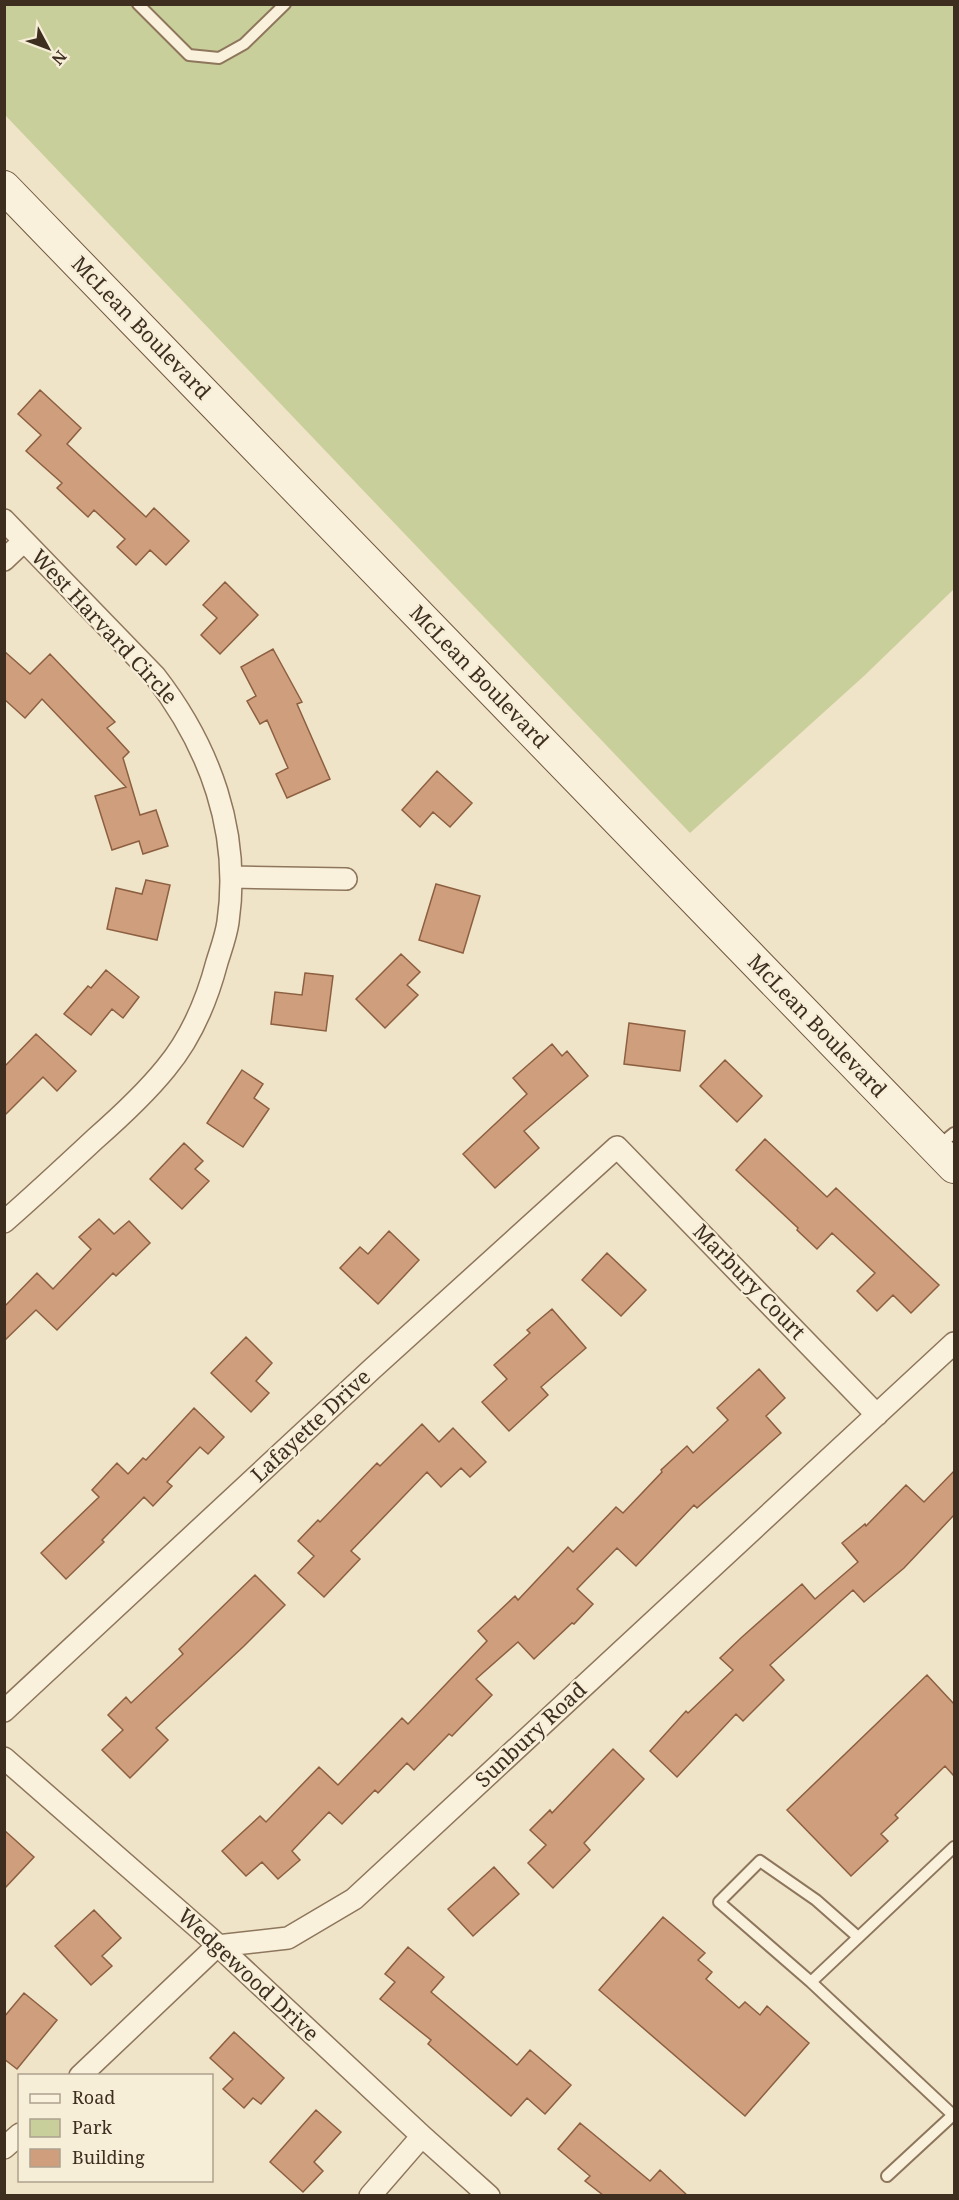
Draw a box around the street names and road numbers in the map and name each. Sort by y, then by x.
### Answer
street label: McLean Boulevard [66,250,217,405]
street label: West Harvard Circle [25,543,184,710]
street label: McLean Boulevard [404,599,555,754]
street label: McLean Boulevard [742,948,893,1103]
street label: Marbury Court [687,1217,812,1345]
street label: Lafayette Drive [244,1363,376,1488]
street label: Sunbury Road [469,1675,592,1793]
street label: Wedgewood Drive [172,1902,325,2047]

